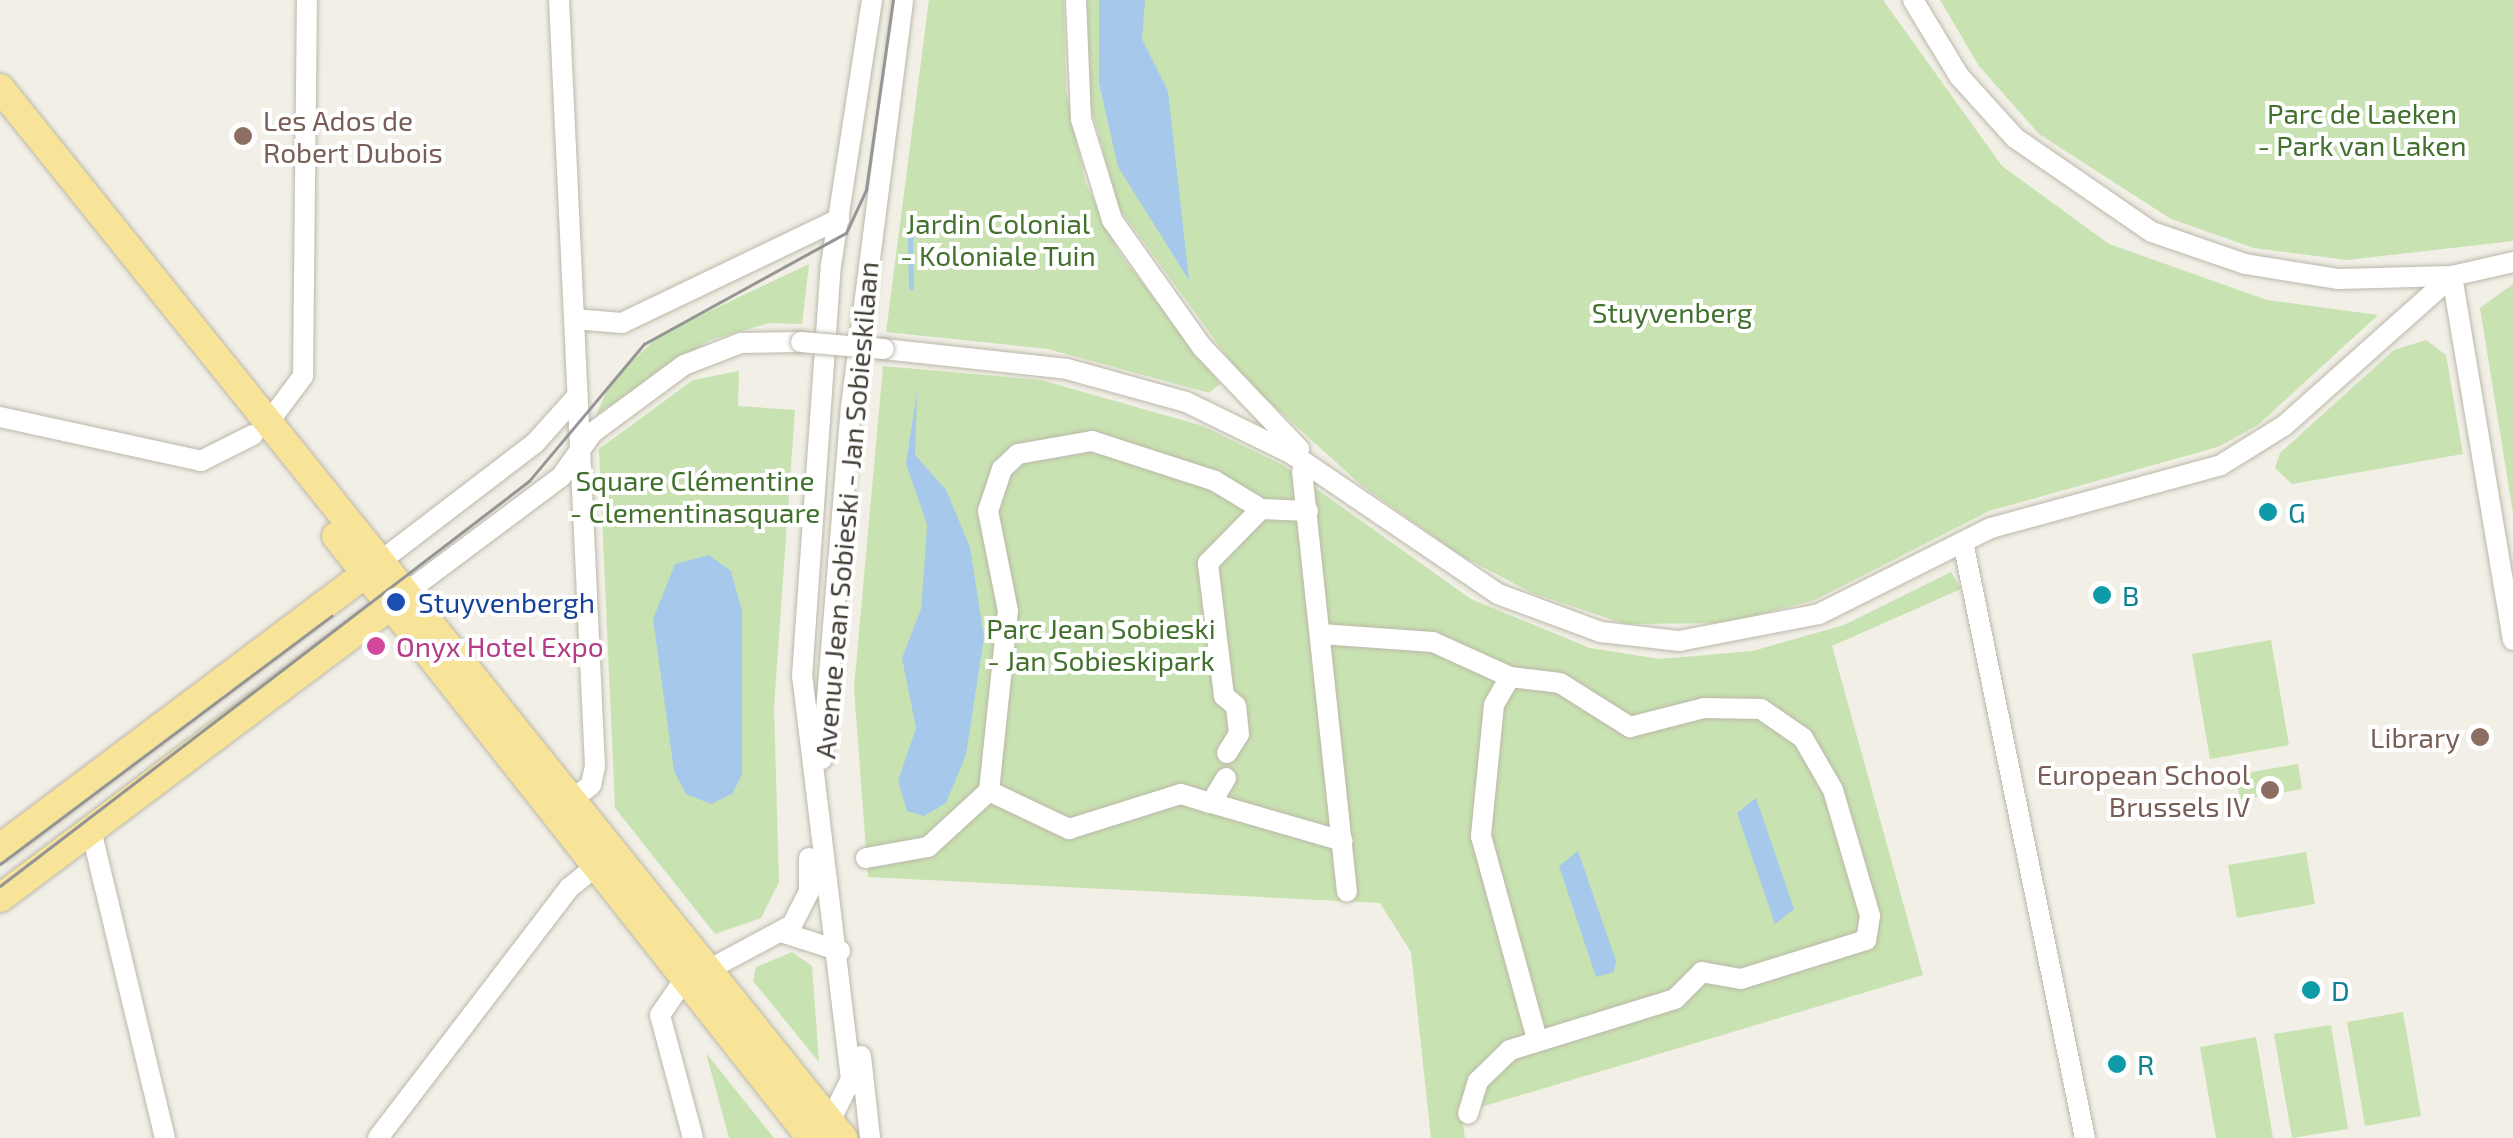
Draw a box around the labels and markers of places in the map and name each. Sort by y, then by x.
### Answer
place label: Les Ados de Robert Dubois [263,103,443,169]
marker: Les Ados de Robert Dubois [232,125,254,147]
place label: G [2288,495,2306,529]
marker: G [2257,501,2279,523]
place label: B [2122,578,2139,612]
marker: B [2091,584,2113,606]
place label: Stuyvenbergh [418,585,595,619]
marker: Stuyvenbergh [383,589,409,615]
place label: Onyx Hotel Expo [396,629,604,663]
marker: Onyx Hotel Expo [365,635,387,657]
place label: Library [2370,720,2460,754]
marker: Library [2469,726,2491,748]
place label: European School Brussels IV [2037,757,2250,823]
marker: European School Brussels IV [2259,779,2281,801]
place label: D [2331,973,2350,1007]
marker: D [2300,979,2322,1001]
place label: R [2137,1047,2154,1081]
marker: R [2106,1053,2128,1075]

